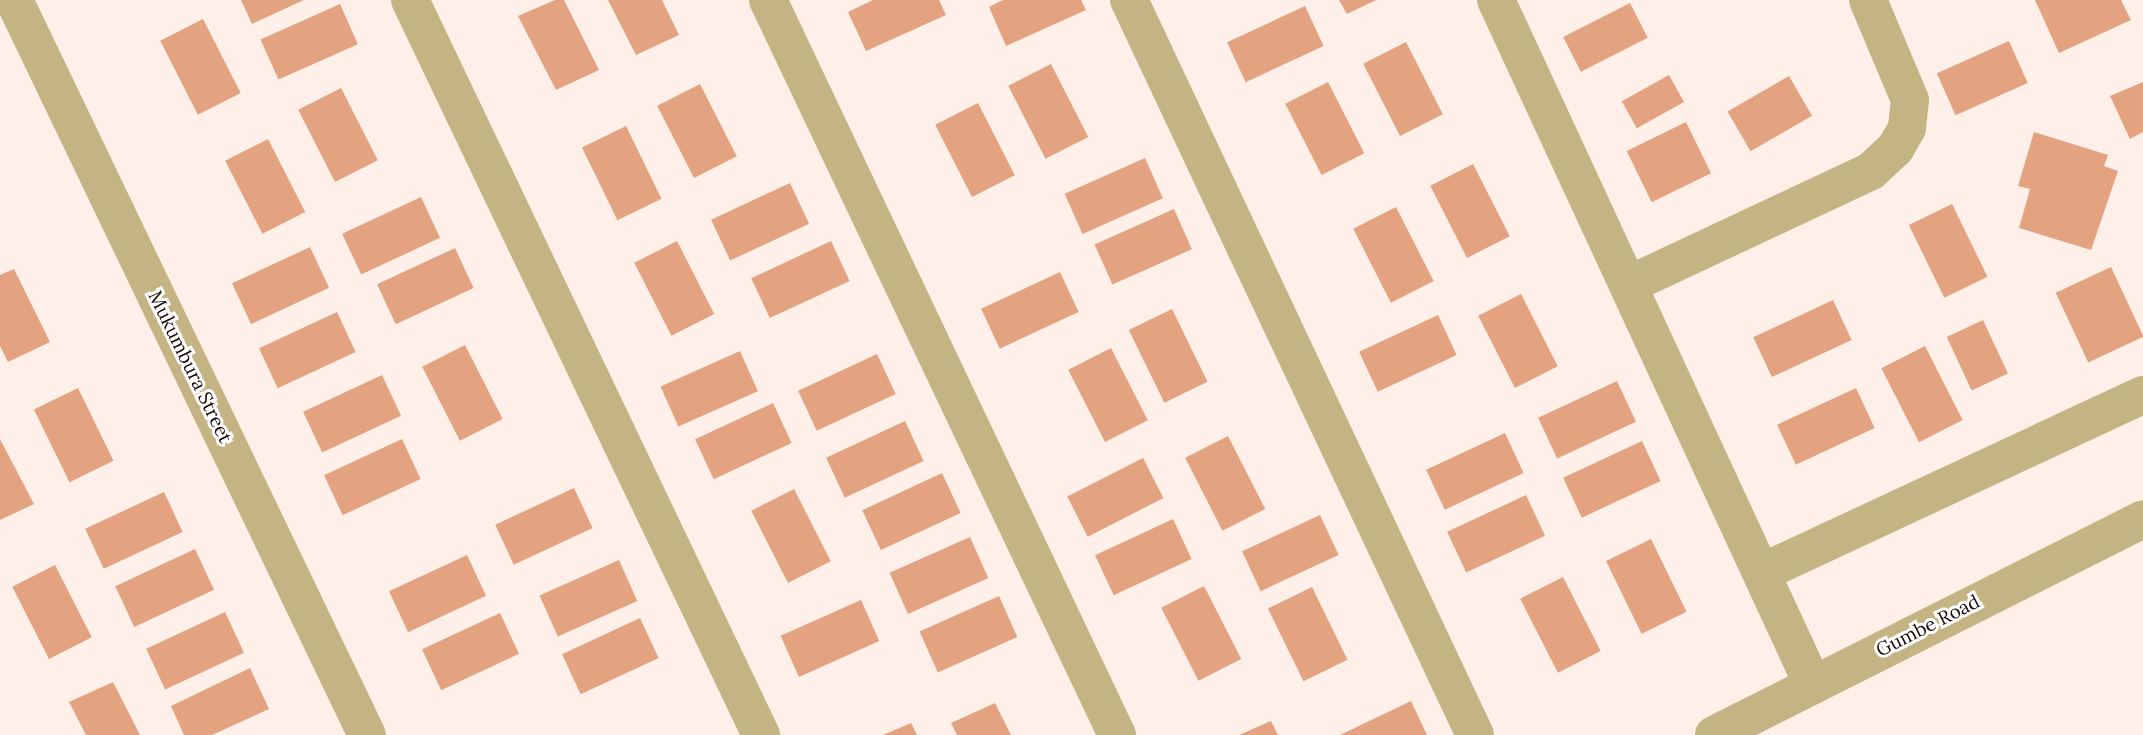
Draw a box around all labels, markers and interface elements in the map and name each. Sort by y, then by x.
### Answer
street label: Mukumbura Street [143,287,237,447]
street label: Gumbe Road [1872,590,1984,662]

